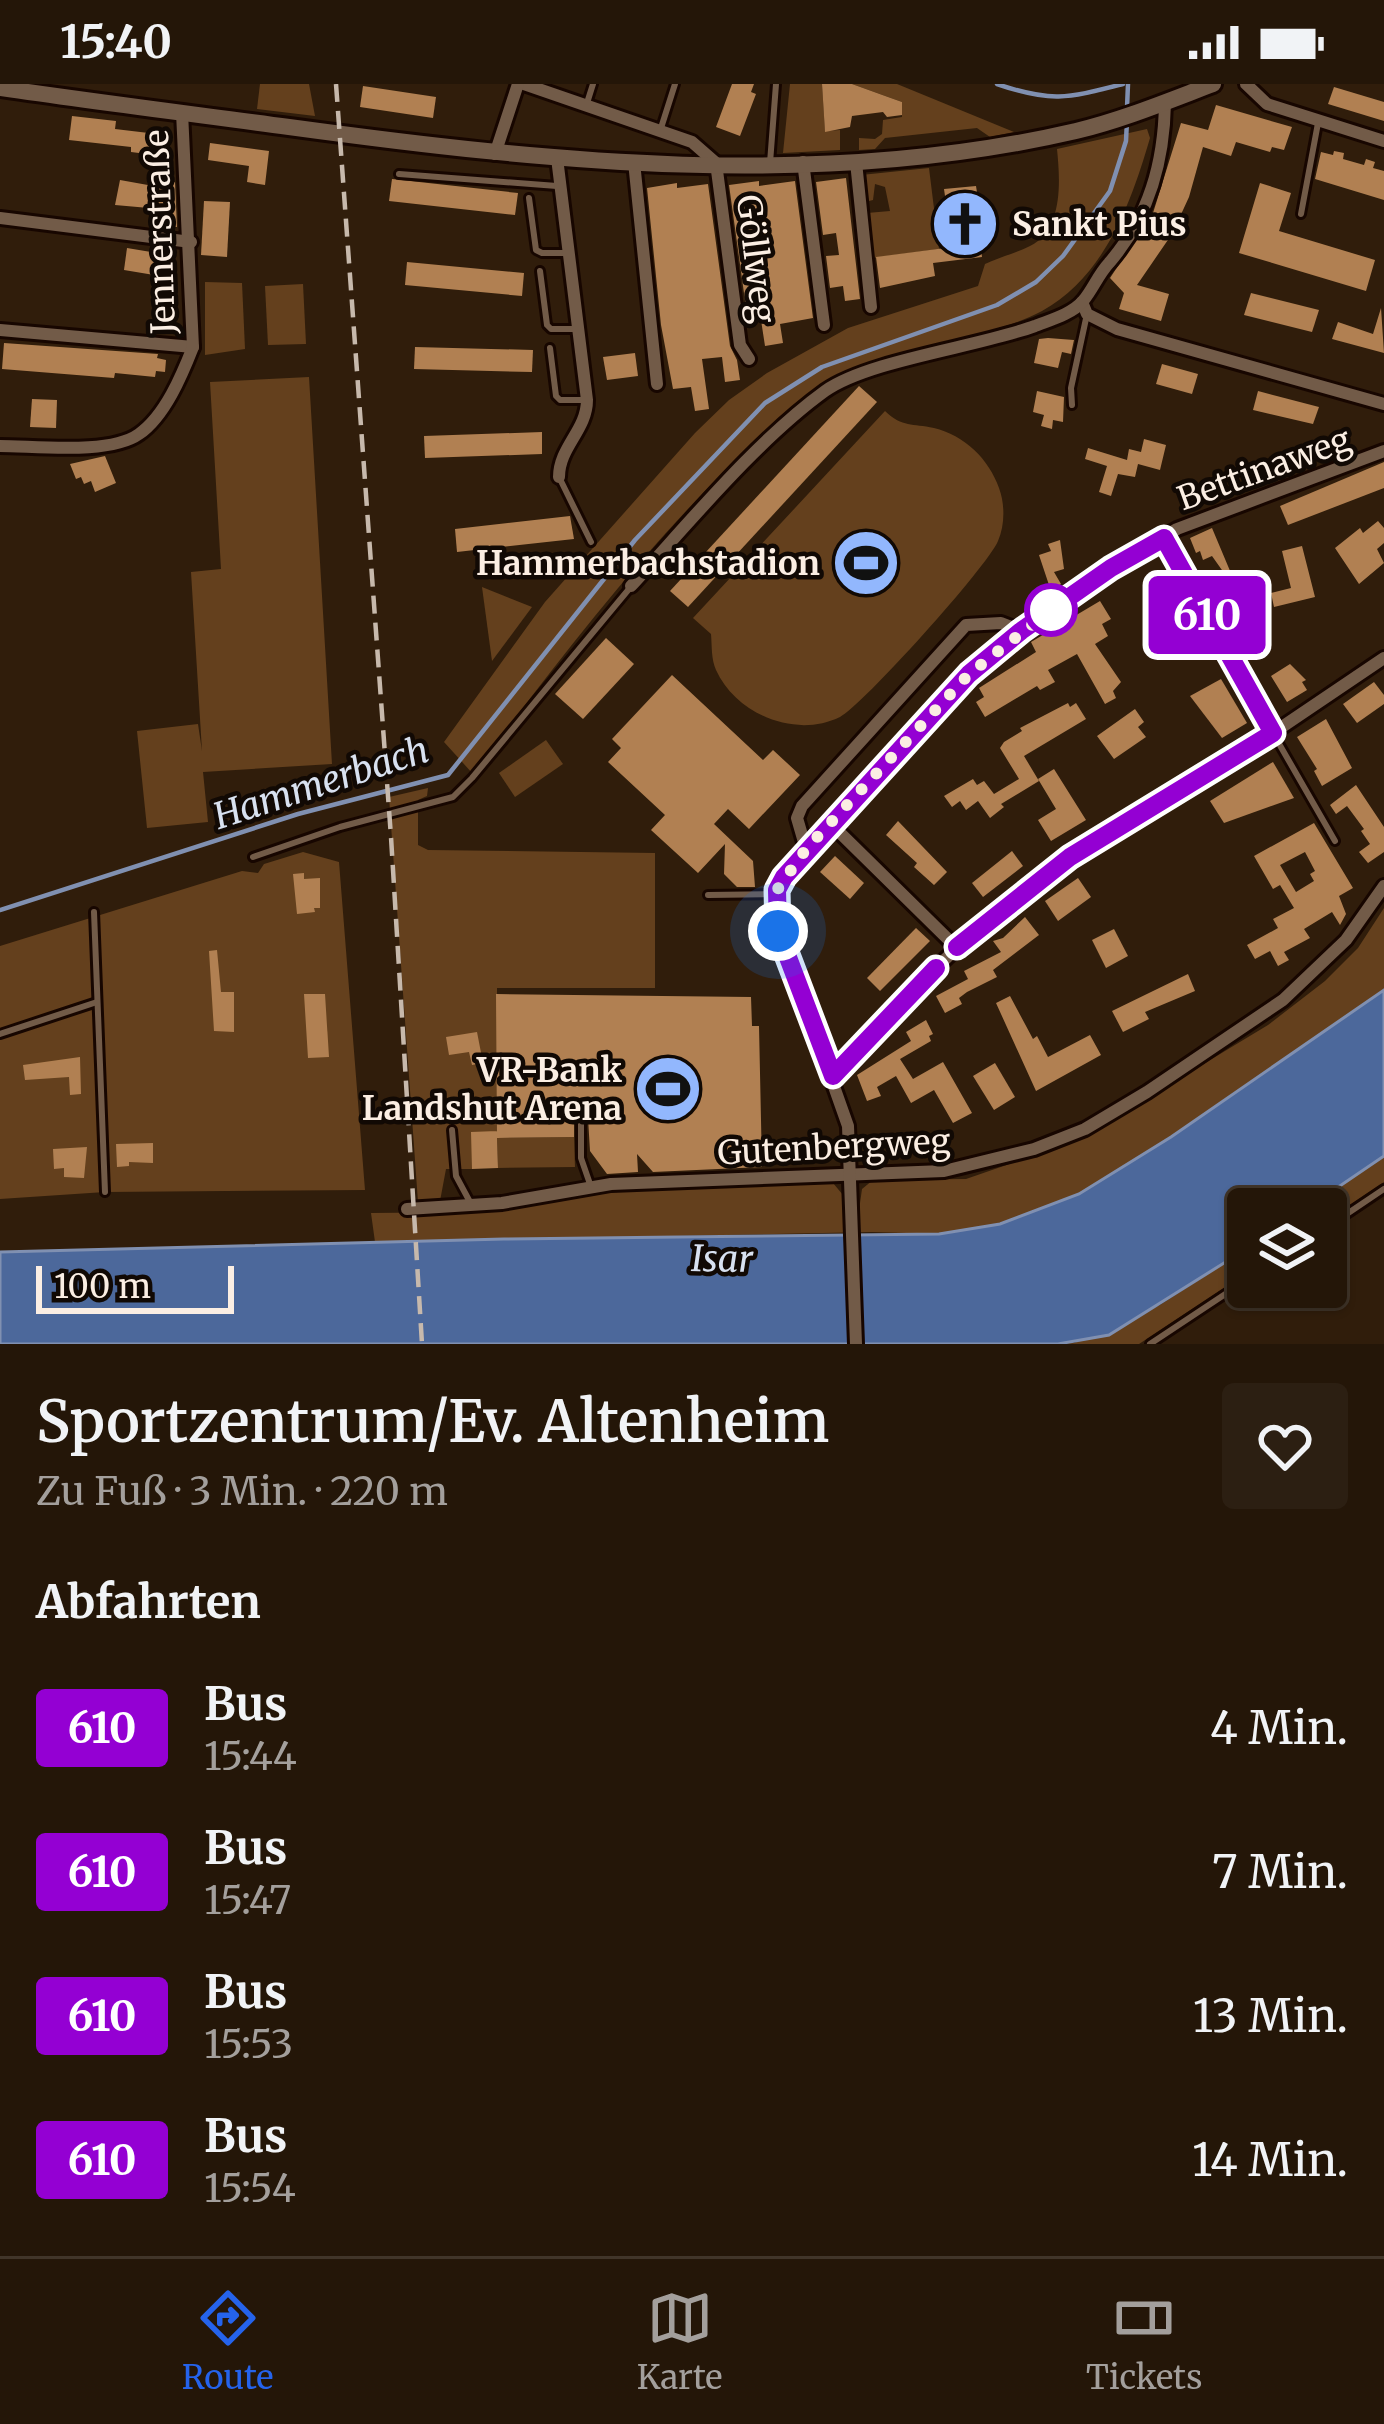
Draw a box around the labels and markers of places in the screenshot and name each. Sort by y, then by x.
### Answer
church icon: Sankt Pius [930,189,1000,259]
place label: Sankt Pius [1012,204,1187,245]
sports icon: Hammerbachstadion [831,528,901,598]
place label: Hammerbachstadion [476,543,820,584]
unlabelled marker [1026,585,1076,635]
place label: VR-Bank Landshut Arena [362,1050,623,1129]
sports icon: VR-Bank Landshut Arena [633,1054,703,1124]

